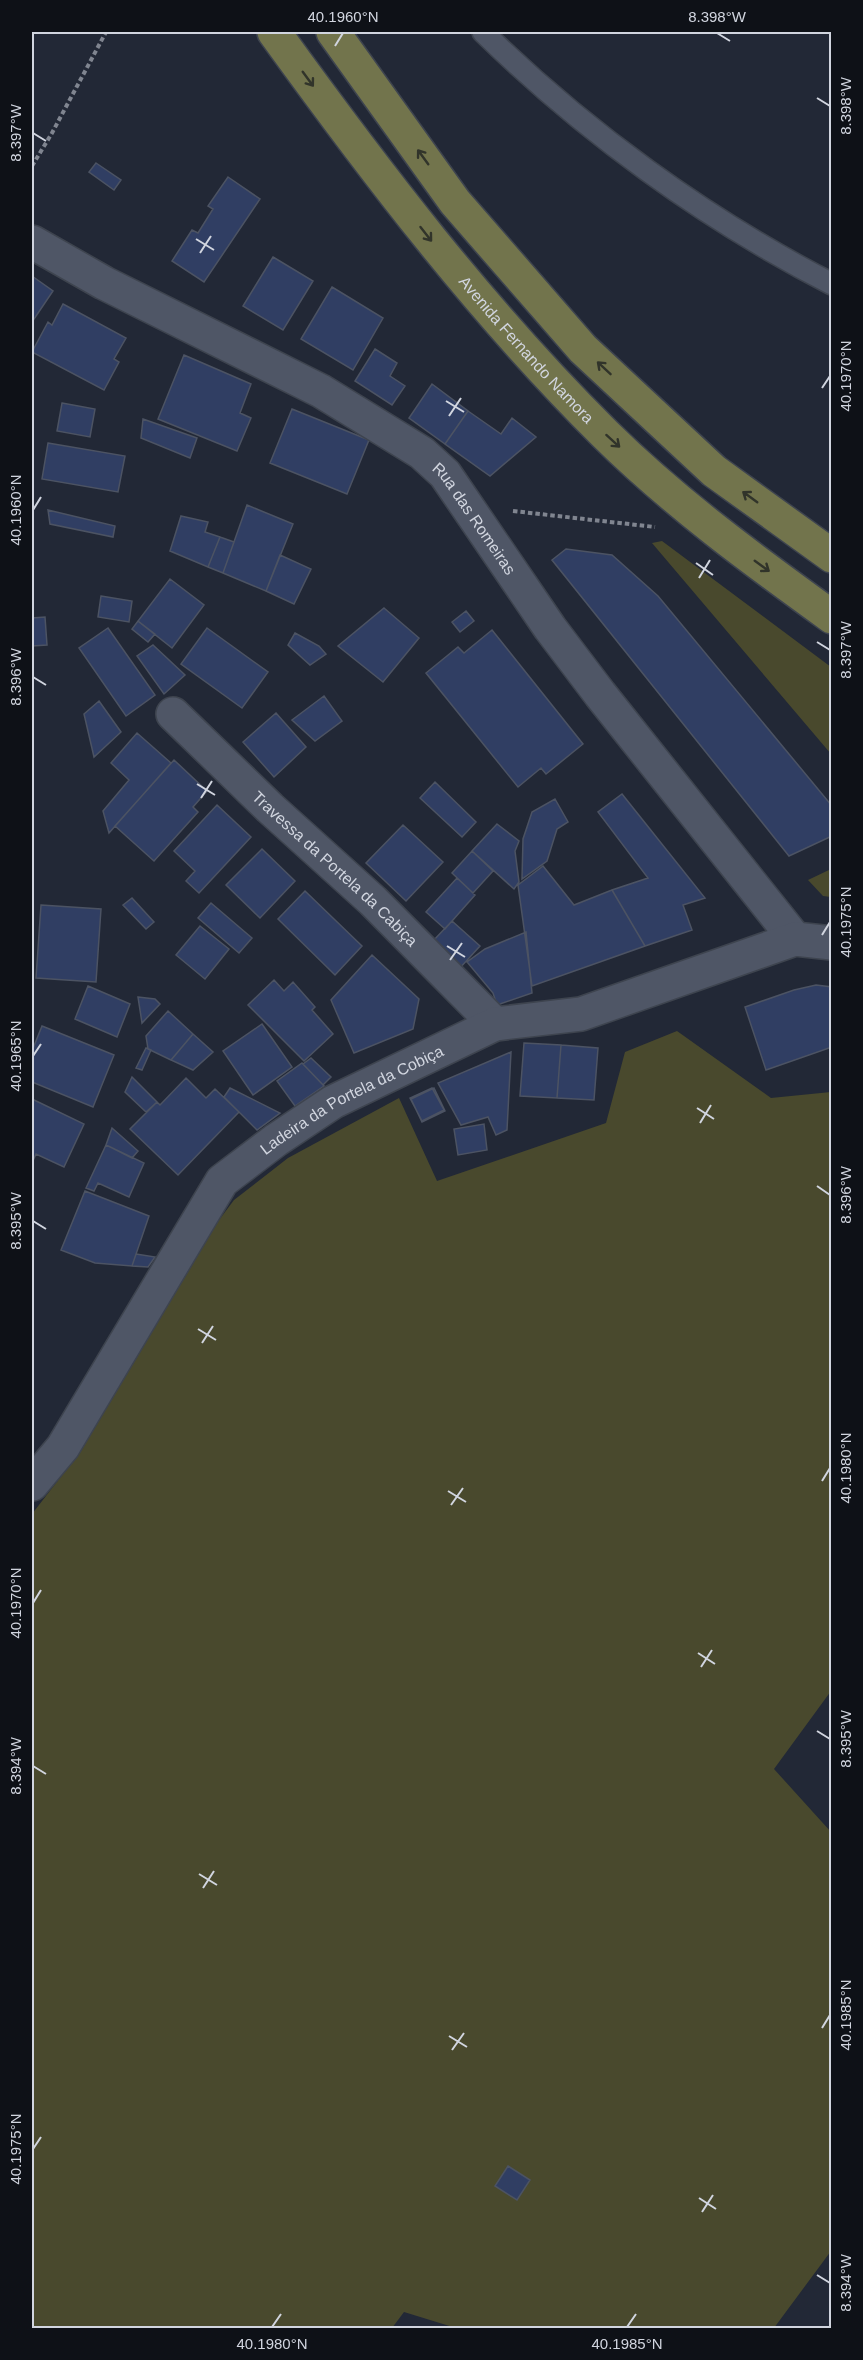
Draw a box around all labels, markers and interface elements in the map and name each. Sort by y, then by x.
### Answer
text: 40.1960°N [307,8,379,25]
text: 8.398°W [688,8,747,25]
one-way arrow [302,70,314,86]
text: 8.398°W [837,76,854,135]
text: 8.397°W [7,103,24,162]
one-way arrow [417,149,429,165]
one-way arrow [420,226,432,242]
street label: Avenida Fernando Namora [456,273,597,426]
text: 40.1970°N [837,340,854,412]
one-way arrow [597,361,612,375]
one-way arrow [605,434,620,448]
street label: Rua das Romeiras [430,459,519,577]
text: 40.1960°N [7,474,24,546]
one-way arrow [743,491,759,503]
one-way arrow [754,560,770,573]
text: 8.397°W [837,620,854,679]
text: 8.396°W [7,647,24,706]
street label: Travessa da Portela da Cabiça [249,787,421,949]
text: 40.1975°N [837,886,854,958]
text: 40.1965°N [7,1020,24,1092]
street label: Ladeira da Portela da Cobiça [257,1042,446,1157]
text: 8.396°W [837,1165,854,1224]
text: 8.395°W [7,1191,24,1250]
text: 40.1980°N [837,1432,854,1504]
text: 40.1970°N [7,1567,24,1639]
text: 8.395°W [837,1709,854,1768]
text: 8.394°W [7,1736,24,1795]
text: 40.1985°N [837,1979,854,2051]
text: 40.1975°N [7,2113,24,2185]
text: 8.394°W [837,2253,854,2312]
text: 40.1980°N [236,2335,308,2352]
text: 40.1985°N [591,2335,663,2352]

